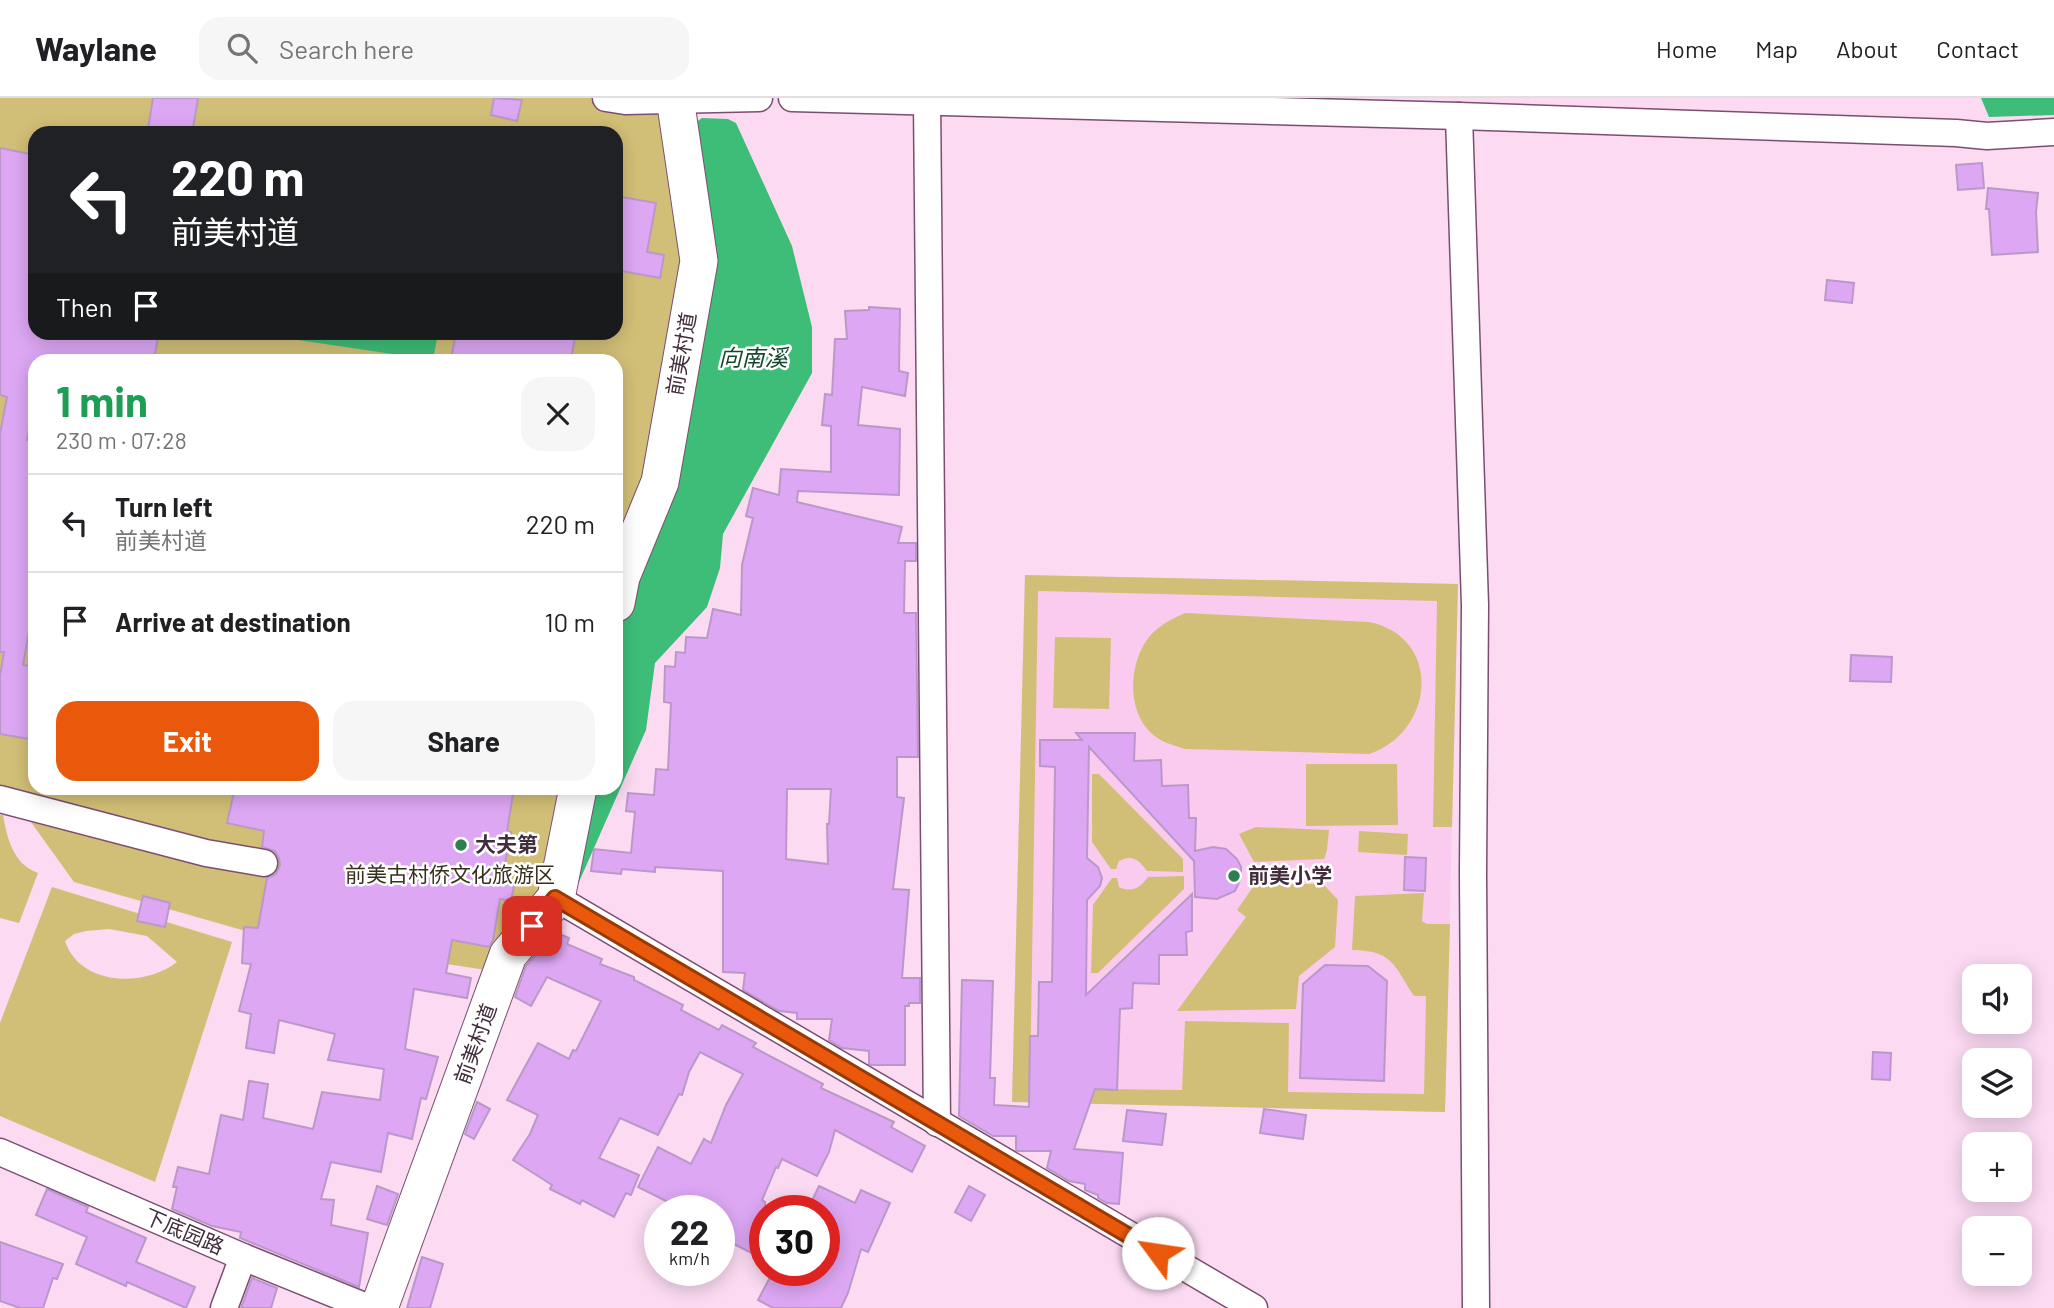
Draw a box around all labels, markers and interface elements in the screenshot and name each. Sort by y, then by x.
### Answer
search box [199,17,689,80]
text: Waylane [35,28,157,68]
icon: search [223,29,261,67]
text: Search here [279,33,414,64]
text: Home [1656,34,1717,63]
text: Map [1755,34,1798,63]
text: About [1836,34,1898,63]
text: Contact [1936,34,2019,63]
text: 220 m [171,147,305,206]
icon: left [56,154,147,245]
text: 前美村道 [171,212,299,250]
icon: arrive [127,287,165,325]
text: Then [56,291,113,322]
street label: 前美村道 [661,310,700,397]
water label: 向南溪 [719,343,791,371]
text: 1 min [56,375,148,425]
button: close [521,377,595,451]
text: 230 m · 07:28 [56,426,187,454]
text: Turn left [115,491,213,522]
icon: left [56,504,94,542]
text: 220 m [526,508,595,539]
text: 前美村道 [115,526,207,554]
icon: arrive [56,602,94,640]
text: Arrive at destination [115,606,351,637]
text: 10 m [545,606,595,637]
button: Exit [56,701,319,781]
button: Share [333,701,595,781]
place label: 大夫第 [475,831,538,856]
marker: 大夫第 [453,837,469,853]
park label: 前美古村侨文化旅游区 [345,861,555,886]
place label: 前美小学 [1248,862,1332,887]
marker: 前美小学 [1226,868,1242,884]
pin [502,896,562,956]
icon: arrive [513,907,551,945]
map controls [1962,964,2032,1286]
button: sound [1962,964,2032,1034]
street label: 前美村道 [448,1000,501,1087]
button: layers [1962,1048,2032,1118]
button: + [1962,1132,2032,1202]
speed limit sign: 30 [749,1195,840,1286]
street label: 下底园路 [141,1203,228,1259]
text: 22 [670,1210,709,1252]
position arrow [1121,1216,1195,1290]
button: − [1962,1216,2032,1286]
text: km/h [669,1247,710,1269]

